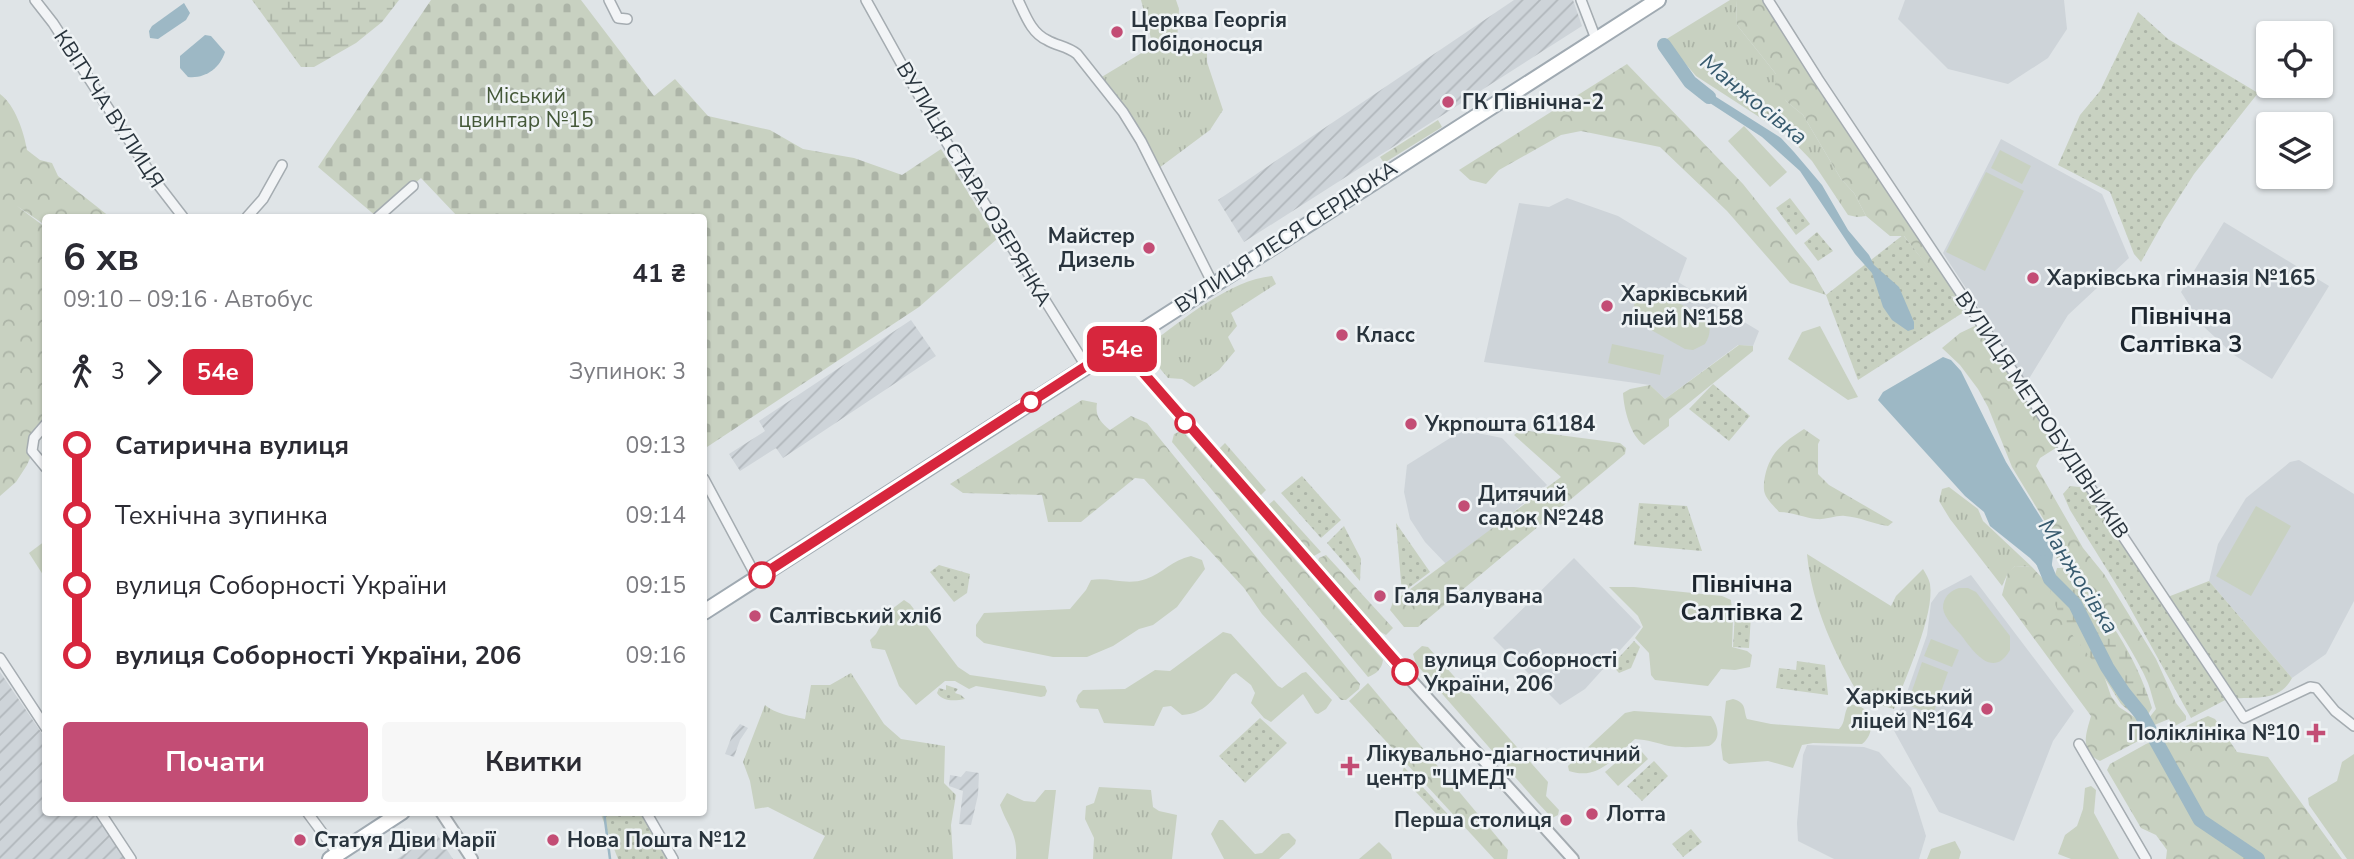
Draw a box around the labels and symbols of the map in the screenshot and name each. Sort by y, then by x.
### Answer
place label: Церква Георгія Побідоносця [1131,6,1287,58]
marker: Церква Георгія Побідоносця [1109,24,1125,40]
street label: КВІТУЧА ВУЛИЦЯ [47,25,171,193]
water label: Манжосівка [1693,46,1814,152]
street label: ВУЛИЦЯ СТАРА ОЗЕРЯНКА [890,57,1058,311]
park label: Міський цвинтар №15 [459,82,594,134]
place label: ГК Північна-2 [1462,88,1604,116]
marker: ГК Північна-2 [1440,94,1456,110]
street label: ВУЛИЦЯ ЛЕСЯ СЕРДЮКА [1169,154,1403,320]
place label: Майстер Дизель [1048,222,1135,274]
marker: Майстер Дизель [1141,240,1157,256]
place label: Харківська гімназія №165 [2046,264,2315,292]
marker: Харківська гімназія №165 [2025,270,2041,286]
place label: Харківський ліцей №158 [1620,280,1748,332]
street label: ВУЛИЦЯ МЕТРОБУДІВНИКІВ [1949,286,2135,544]
marker: Харківський ліцей №158 [1599,298,1615,314]
district label: Північна Салтівка 3 [2119,300,2243,360]
place label: Класс [1356,321,1415,349]
line badge: 54е [1082,326,1162,372]
marker: Класс [1334,327,1350,343]
unlabelled marker [1021,392,1041,412]
place label: Укрпошта 61184 [1424,410,1596,438]
unlabelled marker [1175,413,1195,433]
marker: Укрпошта 61184 [1403,416,1419,432]
place label: Дитячий садок №248 [1478,480,1604,532]
marker: Дитячий садок №248 [1456,498,1472,514]
water label: Манжосівка [2031,513,2126,640]
unlabelled marker [749,562,775,588]
district label: Північна Салтівка 2 [1680,568,1804,628]
place label: Галя Балувана [1394,582,1543,610]
marker: Галя Балувана [1372,588,1388,604]
place label: Салтівський хліб [769,602,942,630]
marker: Салтівський хліб [747,608,763,624]
place label: вулиця Соборності України, 206 [1423,646,1617,698]
marker: вулиця Соборності України, 206 [1392,659,1418,685]
place label: Харківський ліцей №164 [1845,683,1973,735]
marker: Харківський ліцей №164 [1979,701,1995,717]
place label: Поліклініка №10 [2128,719,2300,747]
marker: Поліклініка №10 [2306,723,2326,743]
place label: Лікувально-діагностичний центр "ЦМЕД" [1366,740,1641,792]
marker: Лікувально-діагностичний центр "ЦМЕД" [1340,756,1360,776]
place label: Лотта [1606,800,1666,828]
place label: Перша столиця [1394,806,1552,834]
marker: Лотта [1584,806,1600,822]
marker: Перша столиця [1558,812,1574,828]
place label: Статуя Діви Марії [314,826,496,854]
place label: Нова Пошта №12 [567,826,747,854]
marker: Статуя Діви Марії [292,832,308,848]
marker: Нова Пошта №12 [545,832,561,848]

